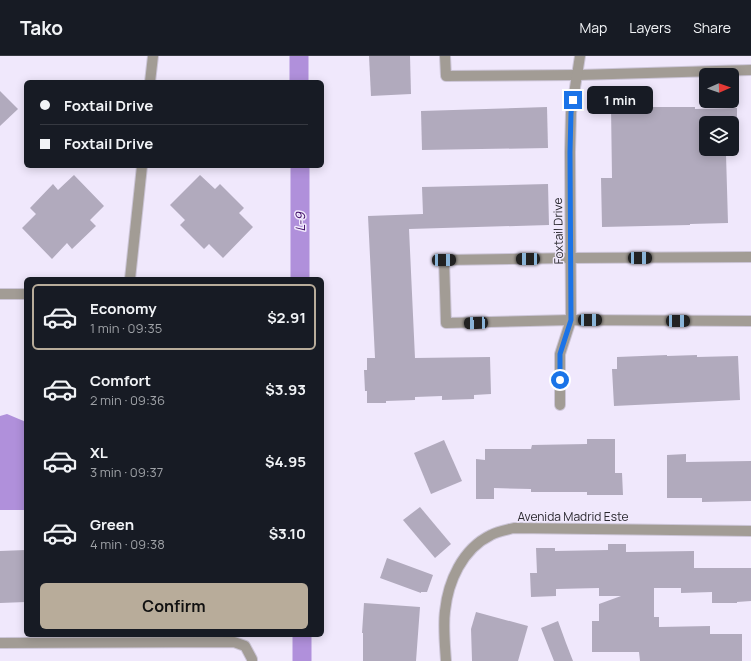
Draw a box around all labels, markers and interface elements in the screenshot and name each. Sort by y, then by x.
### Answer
text: Tako [20,15,63,41]
text: Map [579,18,607,37]
text: Layers [629,18,671,37]
text: Share [693,18,731,37]
north arrow [699,68,739,108]
map controls [699,68,739,156]
callout: 1 min [587,86,653,114]
route end [564,91,582,109]
text: 1 min [604,91,636,109]
text: Foxtail Drive [64,95,153,116]
button: layers [699,116,739,156]
text: Foxtail Drive [64,133,153,154]
street label: Foxtail Drive [549,198,567,264]
water label: L-9 [291,212,309,232]
car [628,252,652,264]
car [516,253,540,265]
car [432,254,456,266]
text: Economy [90,298,157,319]
icon: car [42,299,78,335]
text: $2.91 [267,307,306,328]
car [578,314,602,326]
car [666,315,690,327]
car [464,317,488,329]
text: 1 min · 09:35 [90,319,162,337]
text: Comfort [90,370,151,391]
icon: car [42,371,78,407]
route start [551,371,569,389]
text: $3.93 [265,379,306,400]
text: 2 min · 09:36 [90,391,165,409]
text: XL [90,442,108,463]
icon: car [42,443,78,479]
text: $4.95 [265,451,306,472]
text: 3 min · 09:37 [90,463,163,481]
street label: Avenida Madrid Este [517,508,629,525]
text: Green [90,514,134,535]
icon: car [42,515,78,551]
text: $3.10 [269,523,306,544]
text: 4 min · 09:38 [90,535,165,553]
button: Confirm [40,583,308,629]

